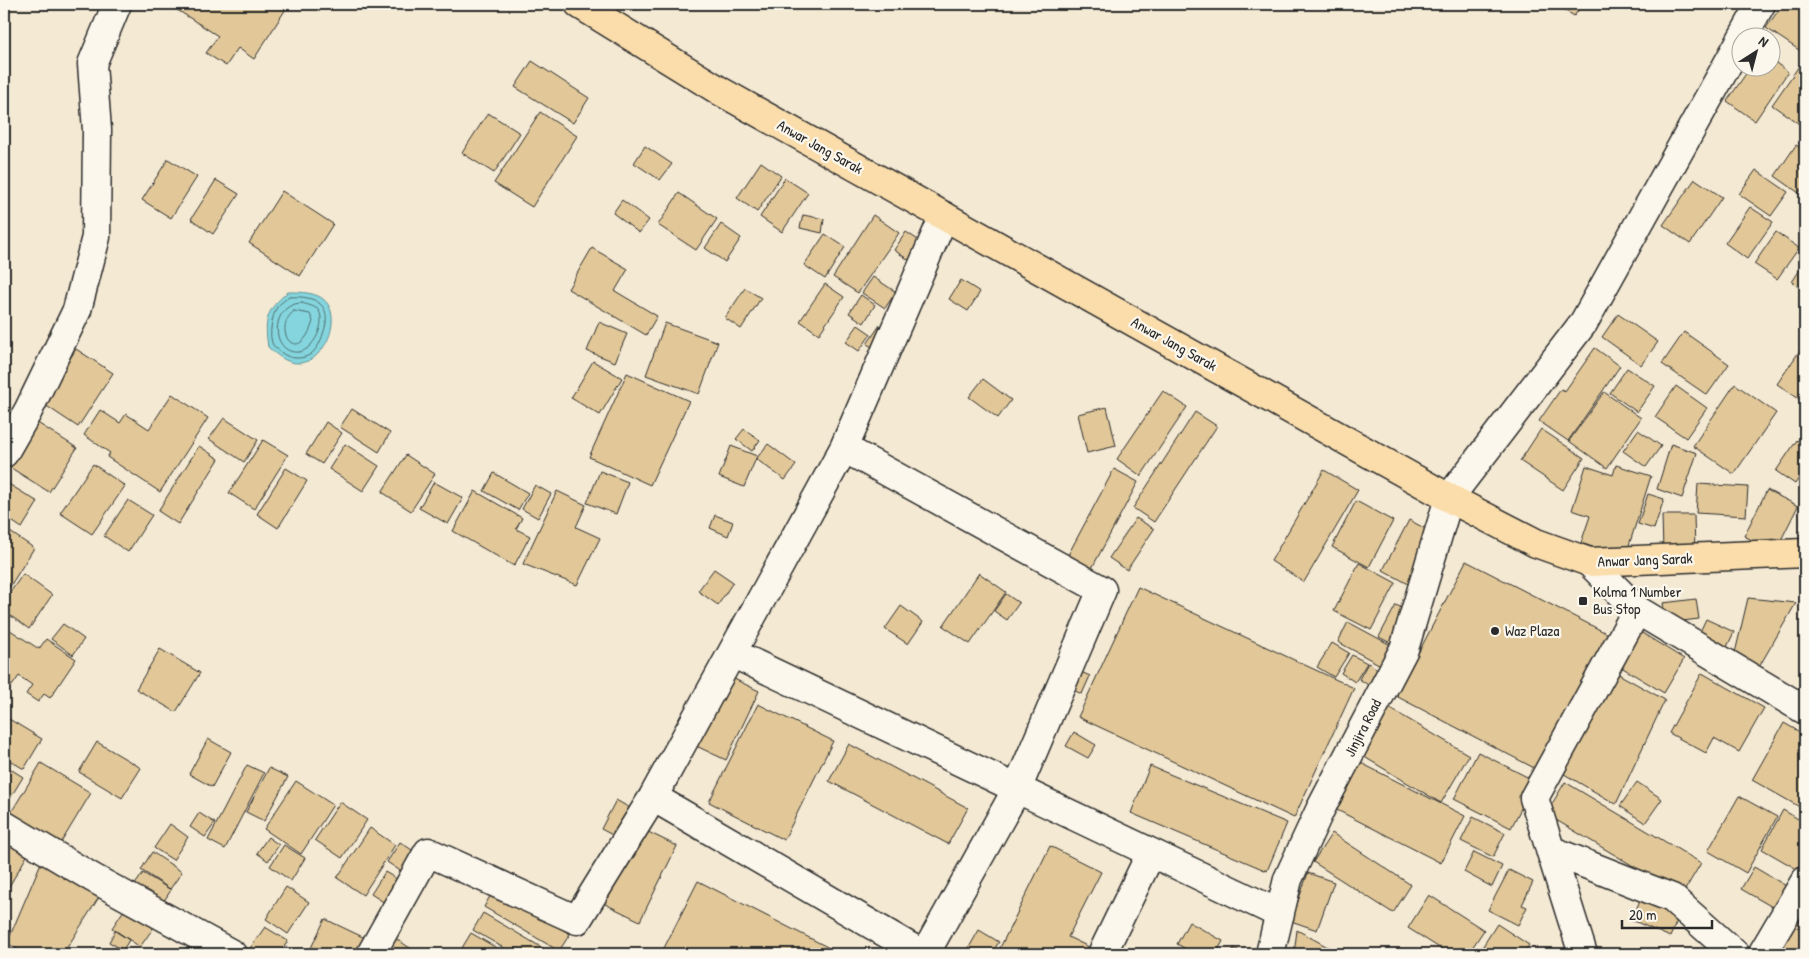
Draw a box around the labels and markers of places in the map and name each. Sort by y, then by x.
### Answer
place label: Kolma 1 Number Bus Stop [1593,581,1682,619]
marker: Kolma 1 Number Bus Stop [1577,595,1589,607]
place label: Waz Plaza [1505,620,1559,641]
marker: Waz Plaza [1489,625,1501,637]

